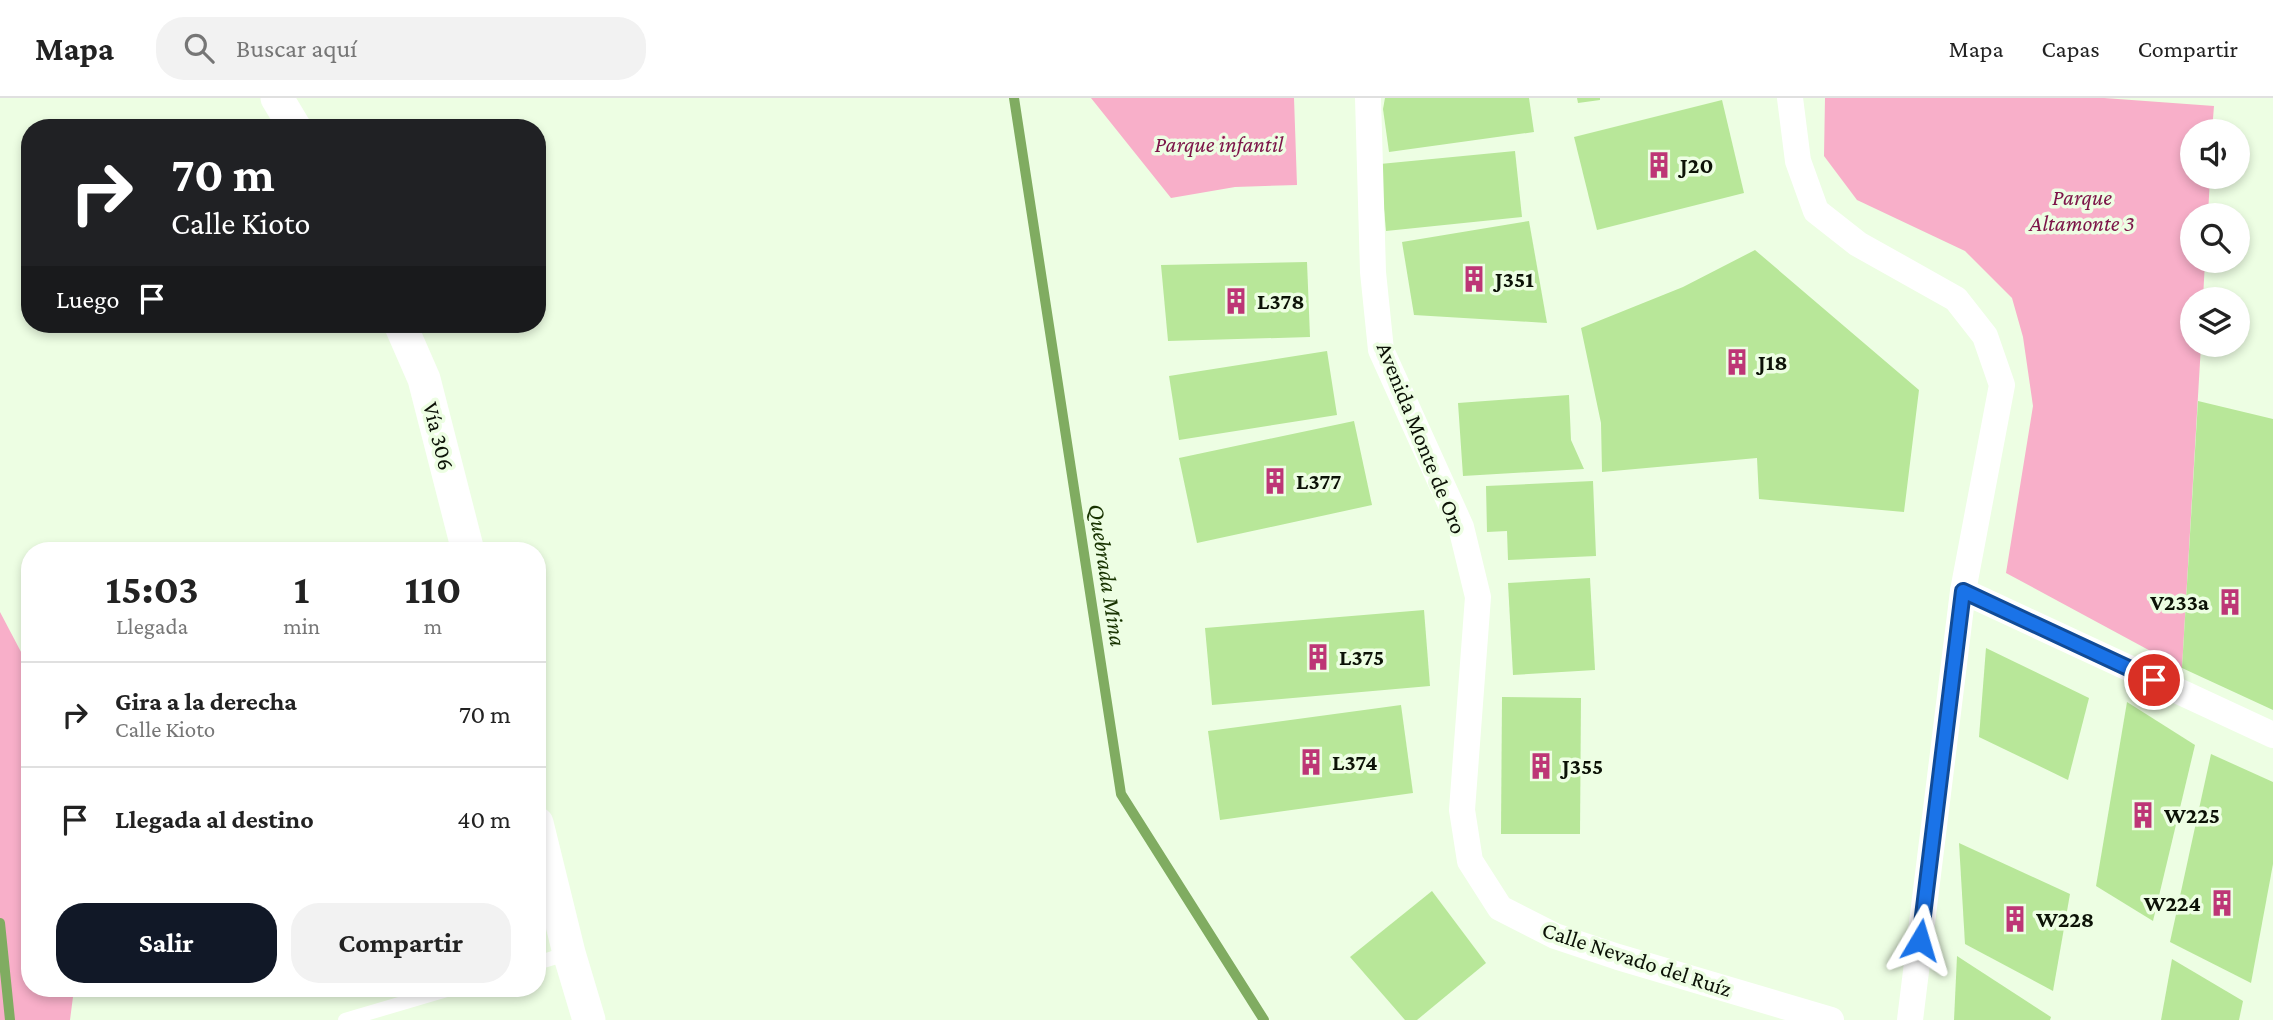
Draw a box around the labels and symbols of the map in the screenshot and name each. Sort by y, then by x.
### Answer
park label: Parque infantil [1155,131,1284,157]
building icon: J20 [1644,150,1674,180]
place label: J20 [1678,152,1713,178]
park label: Parque Altamonte 3 [2028,184,2135,236]
building icon: J351 [1459,264,1489,294]
place label: J351 [1493,266,1534,292]
building icon: L378 [1221,286,1251,316]
place label: L378 [1257,288,1305,314]
street label: Avenida Monte de Oro [1372,338,1472,538]
building icon: J18 [1722,347,1752,377]
place label: J18 [1756,349,1788,375]
street label: Vía 306 [418,399,460,473]
building icon: L377 [1260,466,1290,496]
place label: L377 [1296,468,1341,494]
water label: Quebrada Mina [1083,502,1133,648]
building icon: V233a [2215,587,2245,617]
place label: V233a [2149,589,2210,615]
building icon: L375 [1303,642,1333,672]
place label: L375 [1339,644,1384,670]
pin [2124,650,2184,710]
building icon: L374 [1296,747,1326,777]
place label: L374 [1332,749,1378,775]
building icon: J355 [1526,751,1556,781]
place label: J355 [1560,753,1603,779]
building icon: W225 [2128,800,2158,830]
place label: W225 [2163,802,2220,828]
building icon: W224 [2207,888,2237,918]
place label: W224 [2143,890,2201,916]
position arrow [1883,903,1957,977]
building icon: W228 [2000,904,2030,934]
place label: W228 [2035,906,2094,932]
street label: Calle Nevado del Ruíz [1539,916,1735,1002]

